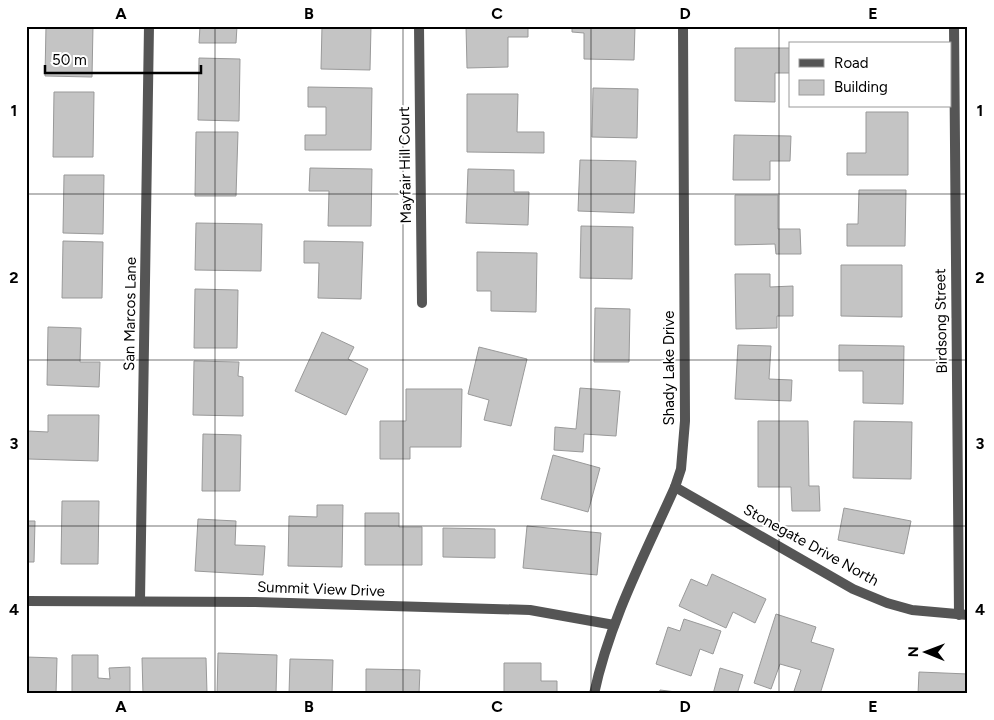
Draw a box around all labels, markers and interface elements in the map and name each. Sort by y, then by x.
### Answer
text: A [115,4,127,23]
text: B [304,4,314,23]
text: C [491,4,503,23]
text: D [679,4,691,23]
text: E [868,4,878,23]
scale bar [45,42,201,74]
legend [789,42,952,108]
text: 50 m [52,51,87,69]
text: Road [834,54,869,72]
text: Building [834,78,888,96]
text: 1 [11,101,17,120]
text: 1 [977,101,983,120]
street label: Mayfair Hill Court [395,106,415,224]
street label: San Marcos Lane [120,257,140,371]
text: 2 [9,268,19,287]
street label: Birdsong Street [931,268,951,374]
text: 2 [975,268,985,287]
street label: Shady Lake Drive [660,311,678,425]
text: 3 [10,434,19,453]
text: 3 [976,434,985,453]
street label: Stonegate Drive North [740,500,882,590]
street label: Summit View Drive [257,578,385,600]
text: 4 [9,600,19,619]
text: 4 [975,600,985,619]
north arrow [902,628,952,678]
text: N [905,646,922,657]
text: A [115,697,127,716]
text: B [304,697,314,716]
text: C [491,697,503,716]
text: D [679,697,691,716]
text: E [868,697,878,716]

